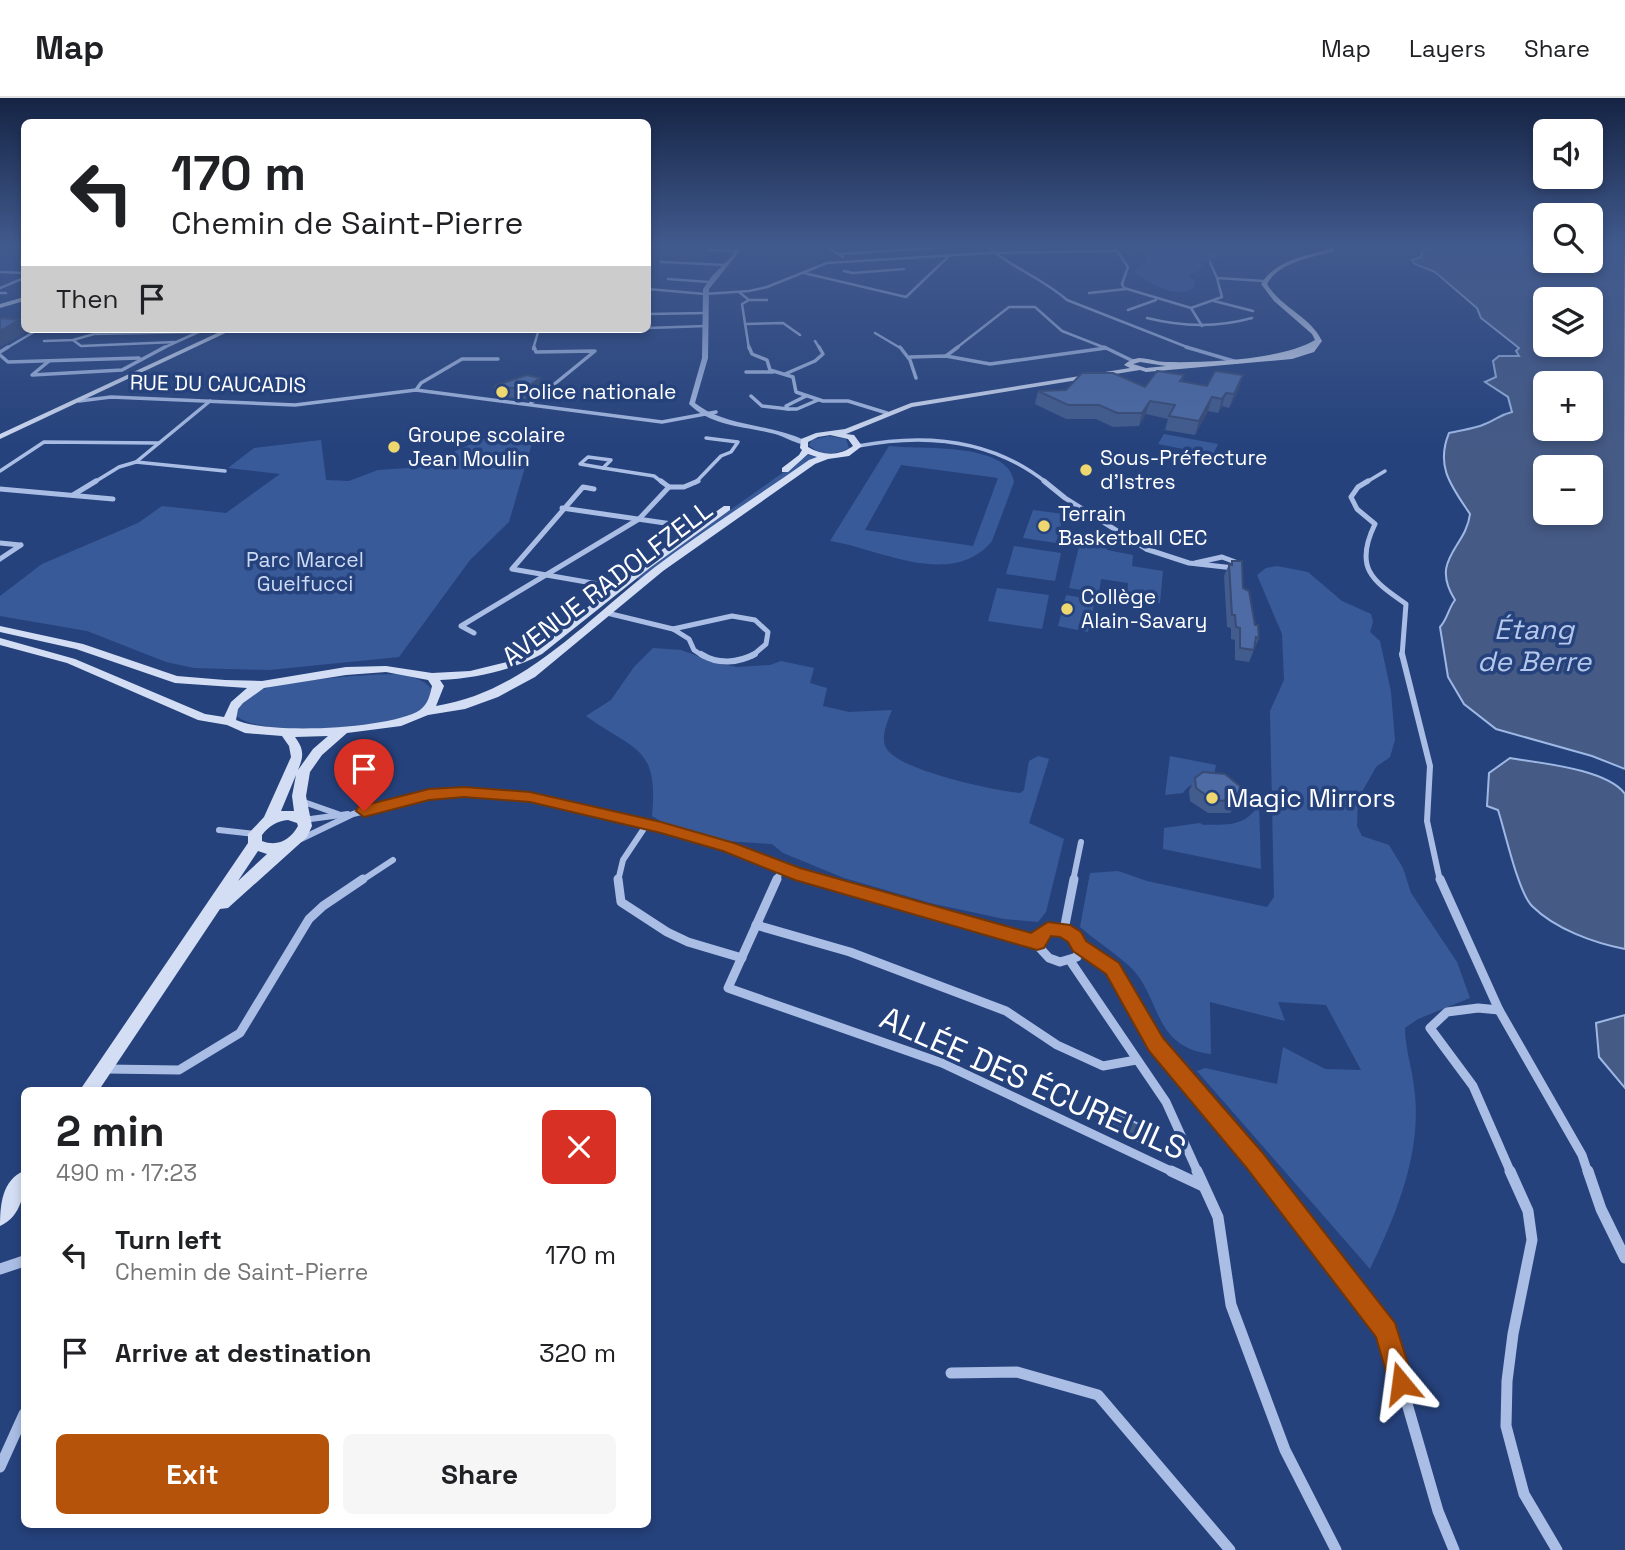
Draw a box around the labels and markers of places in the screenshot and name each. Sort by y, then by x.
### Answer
place label: Police nationale [516,378,677,405]
marker: Police nationale [494,384,510,400]
place label: Groupe scolaire Jean Moulin [408,421,566,472]
marker: Groupe scolaire Jean Moulin [386,439,402,455]
place label: Sous-Préfecture d'Istres [1100,444,1267,495]
marker: Sous-Préfecture d'Istres [1078,462,1094,478]
place label: Terrain Basketball CEC [1058,500,1207,551]
marker: Terrain Basketball CEC [1036,518,1052,534]
place label: Collège Alain-Savary [1081,583,1207,634]
marker: Collège Alain-Savary [1059,601,1075,617]
pin [334,739,394,811]
place label: Magic Mirrors [1226,781,1396,815]
marker: Magic Mirrors [1204,790,1220,806]

